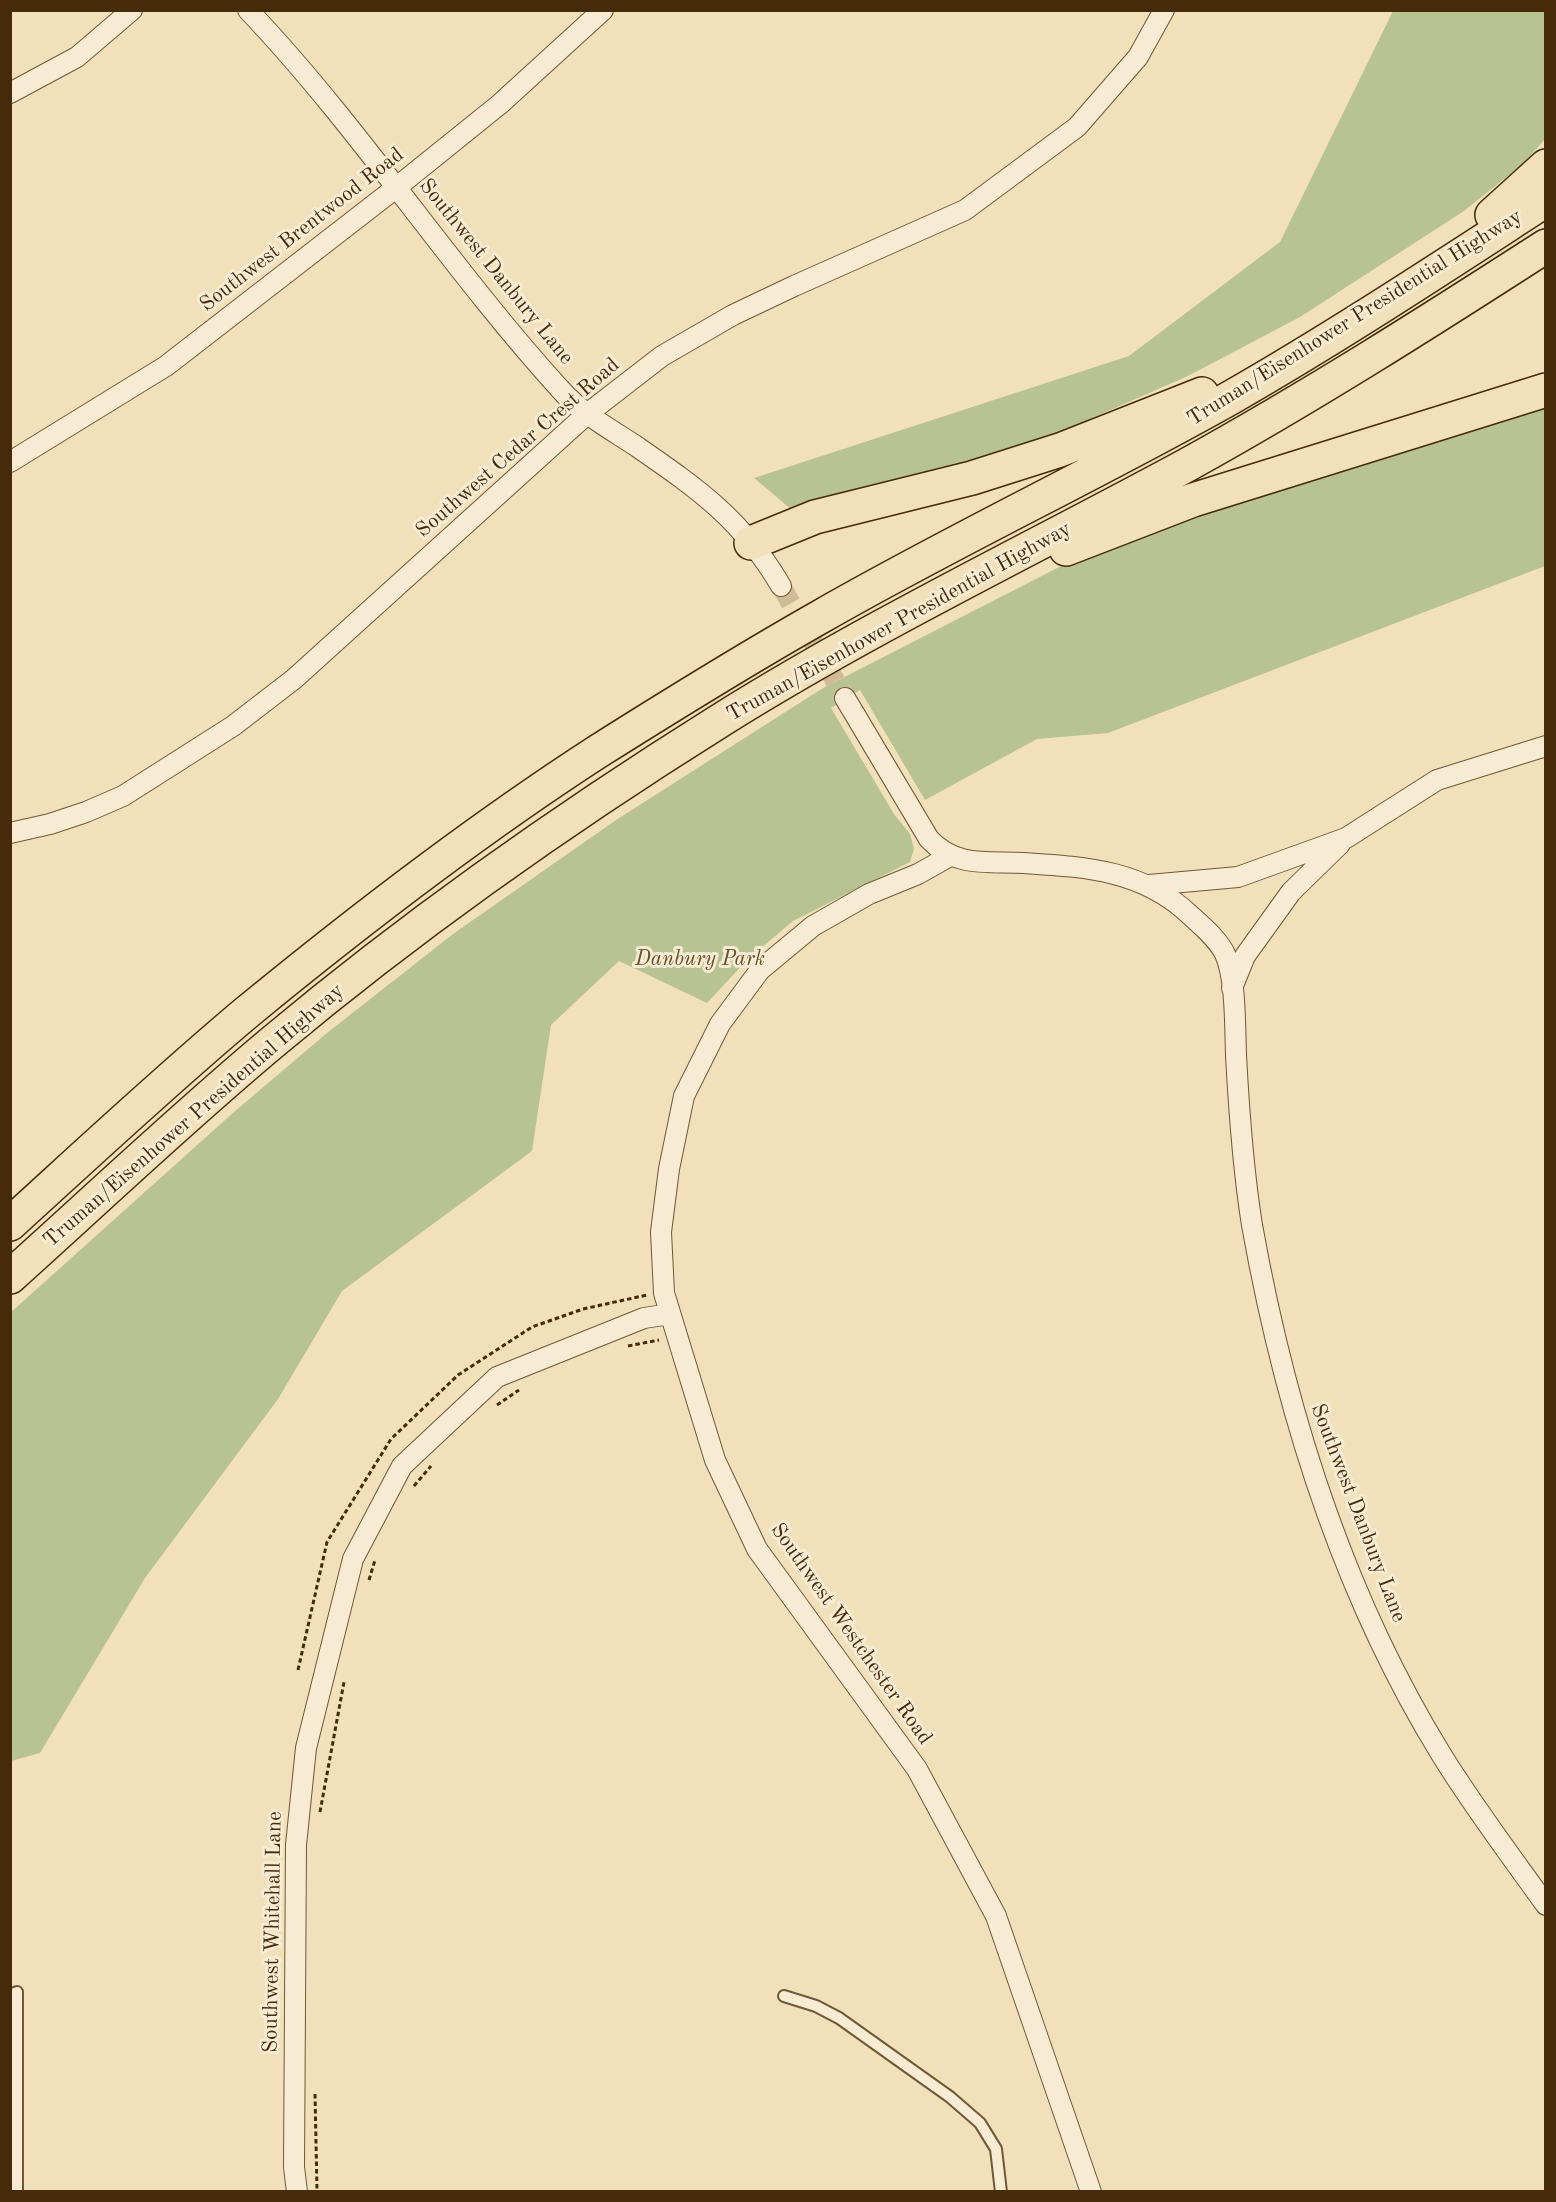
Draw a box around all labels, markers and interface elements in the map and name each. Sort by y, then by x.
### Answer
street label: Southwest Brentwood Road [195,143,409,317]
street label: Southwest Danbury Lane [413,174,579,370]
street label: Truman/Eisenhower Presidential Highway [1183,204,1527,432]
street label: Southwest Cedar Crest Road [411,353,625,543]
street label: Truman/Eisenhower Presidential Highway [722,516,1076,728]
park label: Danbury Park [635,946,765,972]
street label: Truman/Eisenhower Presidential Highway [39,979,349,1253]
street label: Southwest Danbury Lane [1305,1400,1411,1626]
street label: Southwest Westchester Road [765,1518,937,1750]
street label: Southwest Whitehall Lane [258,1811,288,2053]

